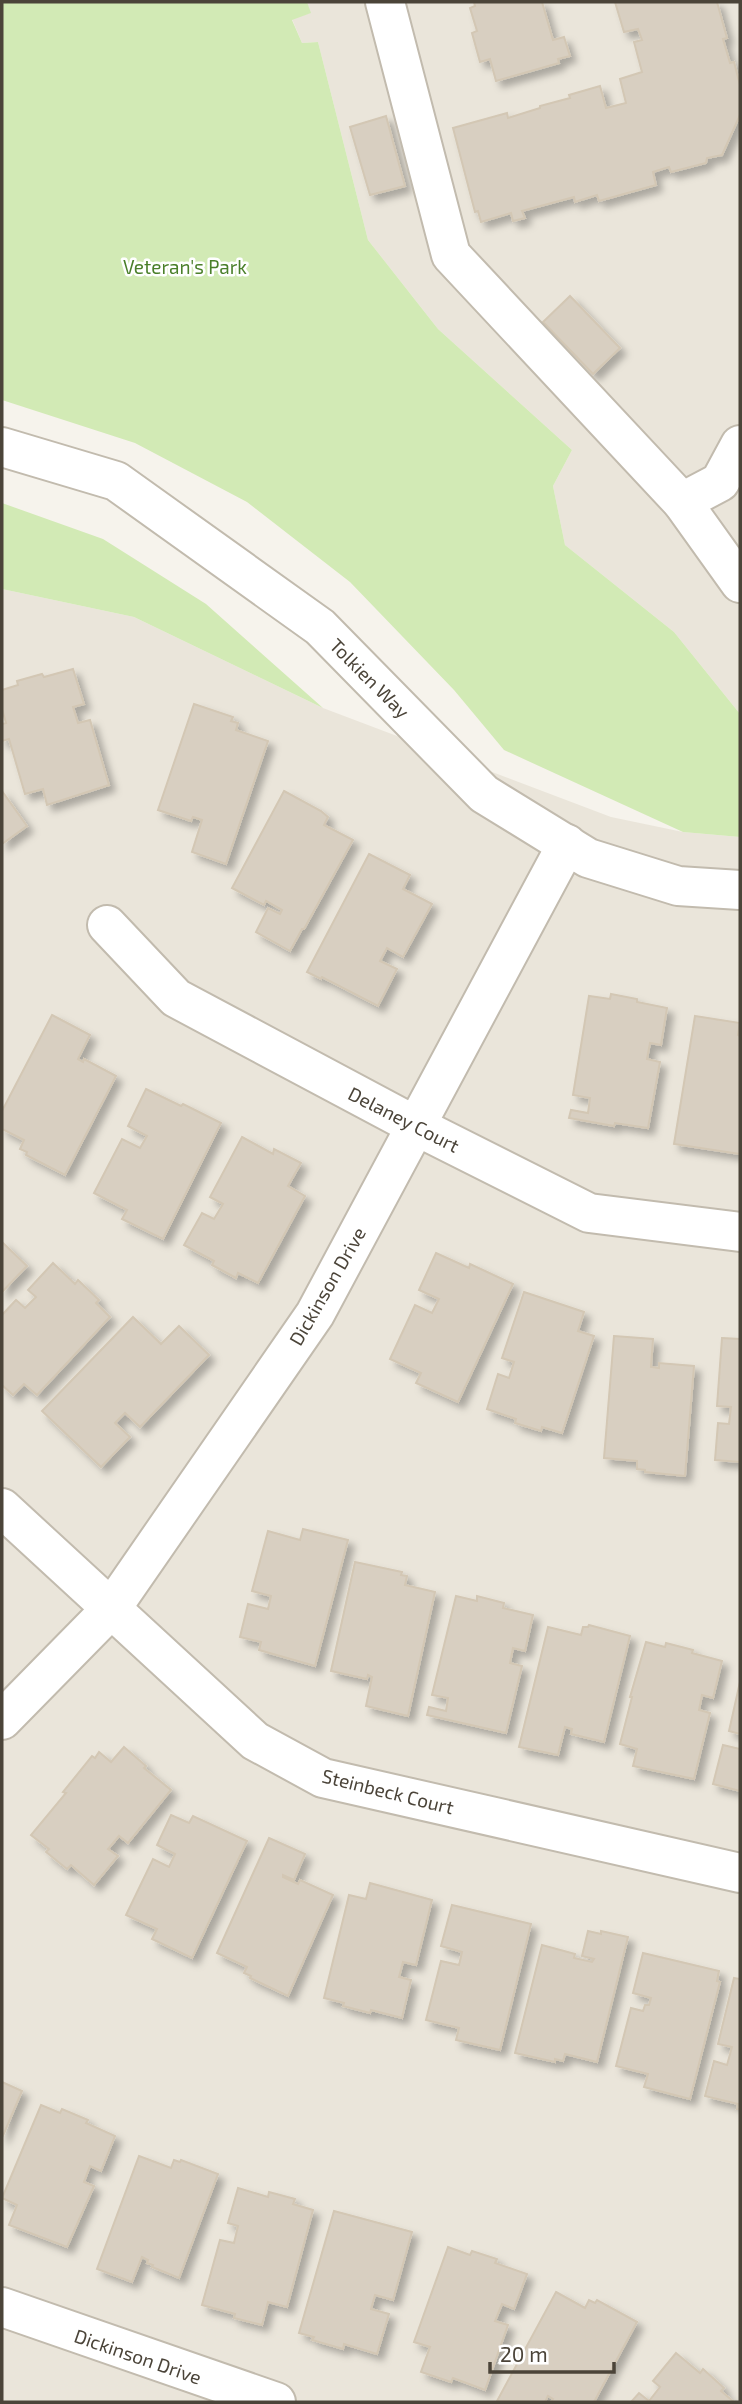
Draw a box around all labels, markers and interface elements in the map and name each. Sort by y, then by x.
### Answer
park label: Veteran's Park [123,255,247,278]
street label: Tolkien Way [325,633,415,723]
street label: Delaney Court [345,1081,463,1157]
street label: Dickinson Drive [284,1223,370,1349]
street label: Steinbeck Court [320,1764,456,1818]
street label: Dickinson Drive [71,2323,205,2389]
scale bar [490,2330,614,2374]
text: 20 m [500,2341,548,2366]

